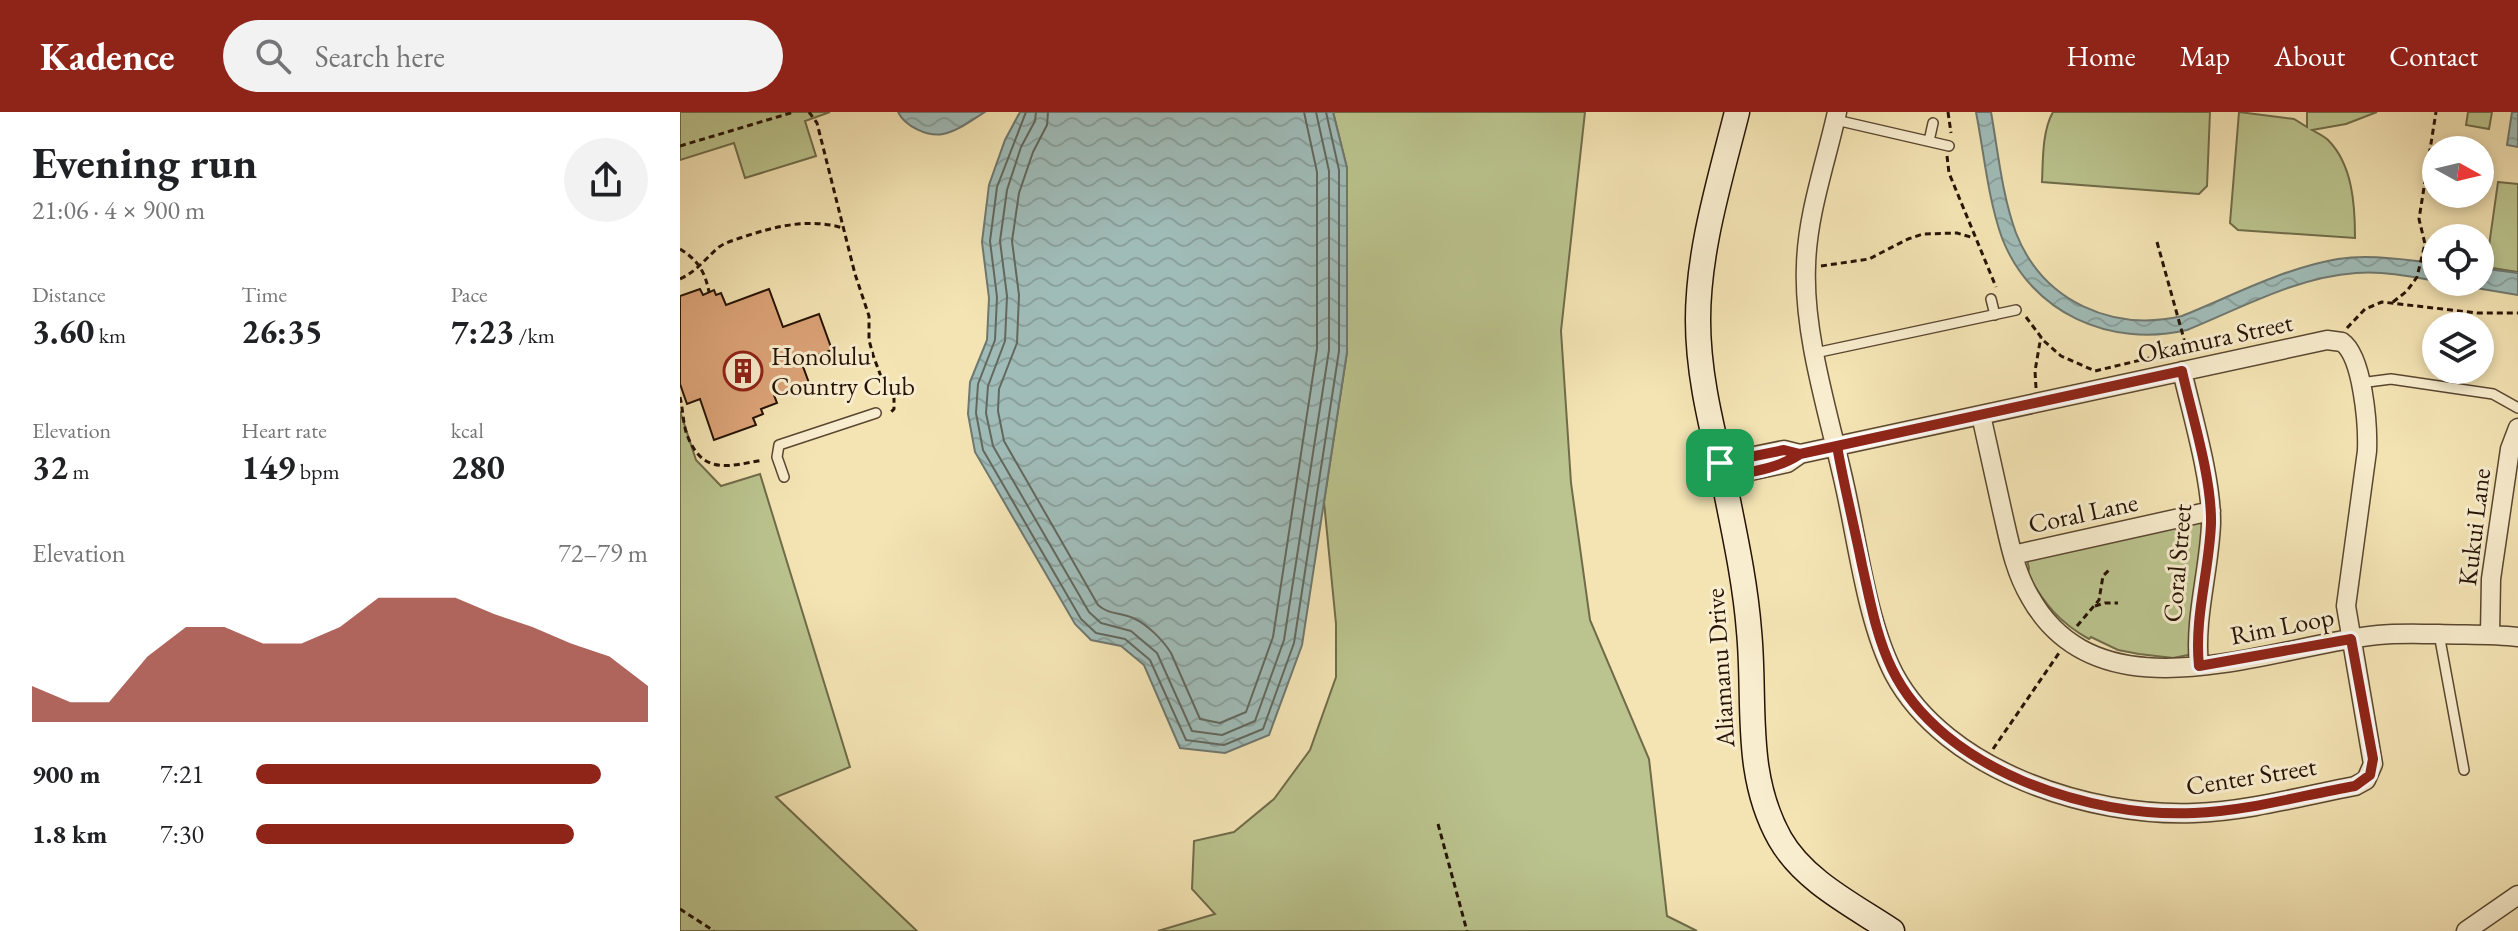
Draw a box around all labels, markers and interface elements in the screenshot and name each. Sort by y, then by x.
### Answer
search box [223,20,783,92]
text: Kadence [40,32,175,81]
icon: search [251,34,295,78]
text: Search here [315,37,445,76]
text: Home [2066,38,2136,74]
text: Map [2180,38,2230,74]
text: About [2274,38,2345,74]
text: Contact [2389,38,2478,74]
text: Evening run [32,134,257,191]
north arrow [2422,136,2494,208]
map controls [2422,136,2494,384]
button: share [564,138,648,222]
text: 21:06 · 4 × 900 m [32,193,205,227]
button: locate [2422,224,2494,296]
text: Distance [32,280,105,309]
text: Time [241,280,287,309]
text: Pace [451,280,488,309]
street label: Okamura Street [2134,305,2296,371]
text: 3.60 [32,309,94,353]
text: 26:35 [241,309,323,353]
text: 7:23 [451,309,514,353]
button: layers [2422,312,2494,384]
text: km [94,321,126,350]
text: /km [514,321,555,350]
place label: Honolulu Country Club [771,339,915,403]
building icon: Honolulu Country Club [722,350,764,392]
text: Elevation [32,416,111,445]
text: Heart rate [241,416,327,445]
text: kcal [451,416,484,445]
pin [1686,429,1754,497]
icon: arrive [1698,441,1742,485]
text: 32 [32,445,68,489]
text: 149 [241,445,295,489]
text: 280 [451,445,505,489]
text: m [68,457,90,486]
text: bpm [295,457,340,486]
street label: Kukui Lane [2450,466,2498,588]
street label: Coral Lane [2025,485,2141,541]
street label: Coral Street [2155,502,2199,624]
text: Elevation [32,536,126,570]
text: 72–79 m [558,536,648,570]
street label: Aliamanu Drive [1697,587,1743,750]
street label: Rim Loop [2227,599,2337,653]
street label: Center Street [2183,749,2319,803]
text: 900 m [32,757,100,791]
text: 7:21 [160,757,204,791]
text: 1.8 km [32,817,107,851]
text: 7:30 [160,817,204,851]

